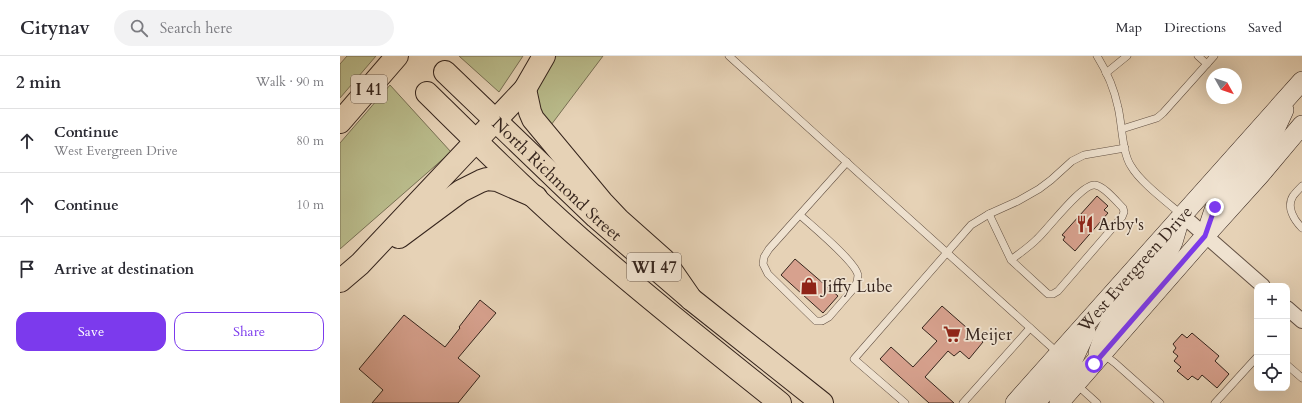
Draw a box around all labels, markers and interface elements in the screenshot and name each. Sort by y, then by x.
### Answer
search box [114,10,394,46]
text: Citynav [20,15,90,41]
icon: search [128,17,150,39]
text: Search here [160,18,233,38]
text: Map [1116,18,1142,37]
text: Directions [1164,18,1226,37]
text: Saved [1248,18,1282,37]
north arrow [1206,68,1242,104]
text: 2 min [16,71,61,94]
text: Walk · 90 m [256,73,324,91]
road number: I 41 [351,75,387,103]
street label: North Richmond Street [487,112,627,247]
text: Continue [54,122,119,142]
icon: ahead [16,130,38,152]
text: 80 m [296,132,324,150]
text: West Evergreen Drive [54,142,178,160]
icon: ahead [16,194,38,216]
text: Continue [54,195,119,215]
text: 10 m [296,196,324,214]
route end [1206,198,1224,216]
street label: West Evergreen Drive [1072,201,1198,338]
place label: Arby's [1098,213,1144,236]
restaurant icon: Arby's [1075,214,1095,234]
road number: WI 47 [627,253,681,281]
icon: arrive [16,258,38,280]
text: Arrive at destination [54,259,194,279]
place label: Jiffy Lube [819,275,893,298]
shop icon: Jiffy Lube [799,276,819,296]
map controls [1254,283,1290,391]
button: + [1254,283,1290,319]
button: Save [16,312,166,351]
button: Share [174,312,324,351]
button: − [1254,319,1290,355]
place label: Meijer [965,323,1013,346]
supermarket icon: Meijer [942,324,962,344]
route start [1085,355,1103,373]
button: locate [1254,355,1290,391]

